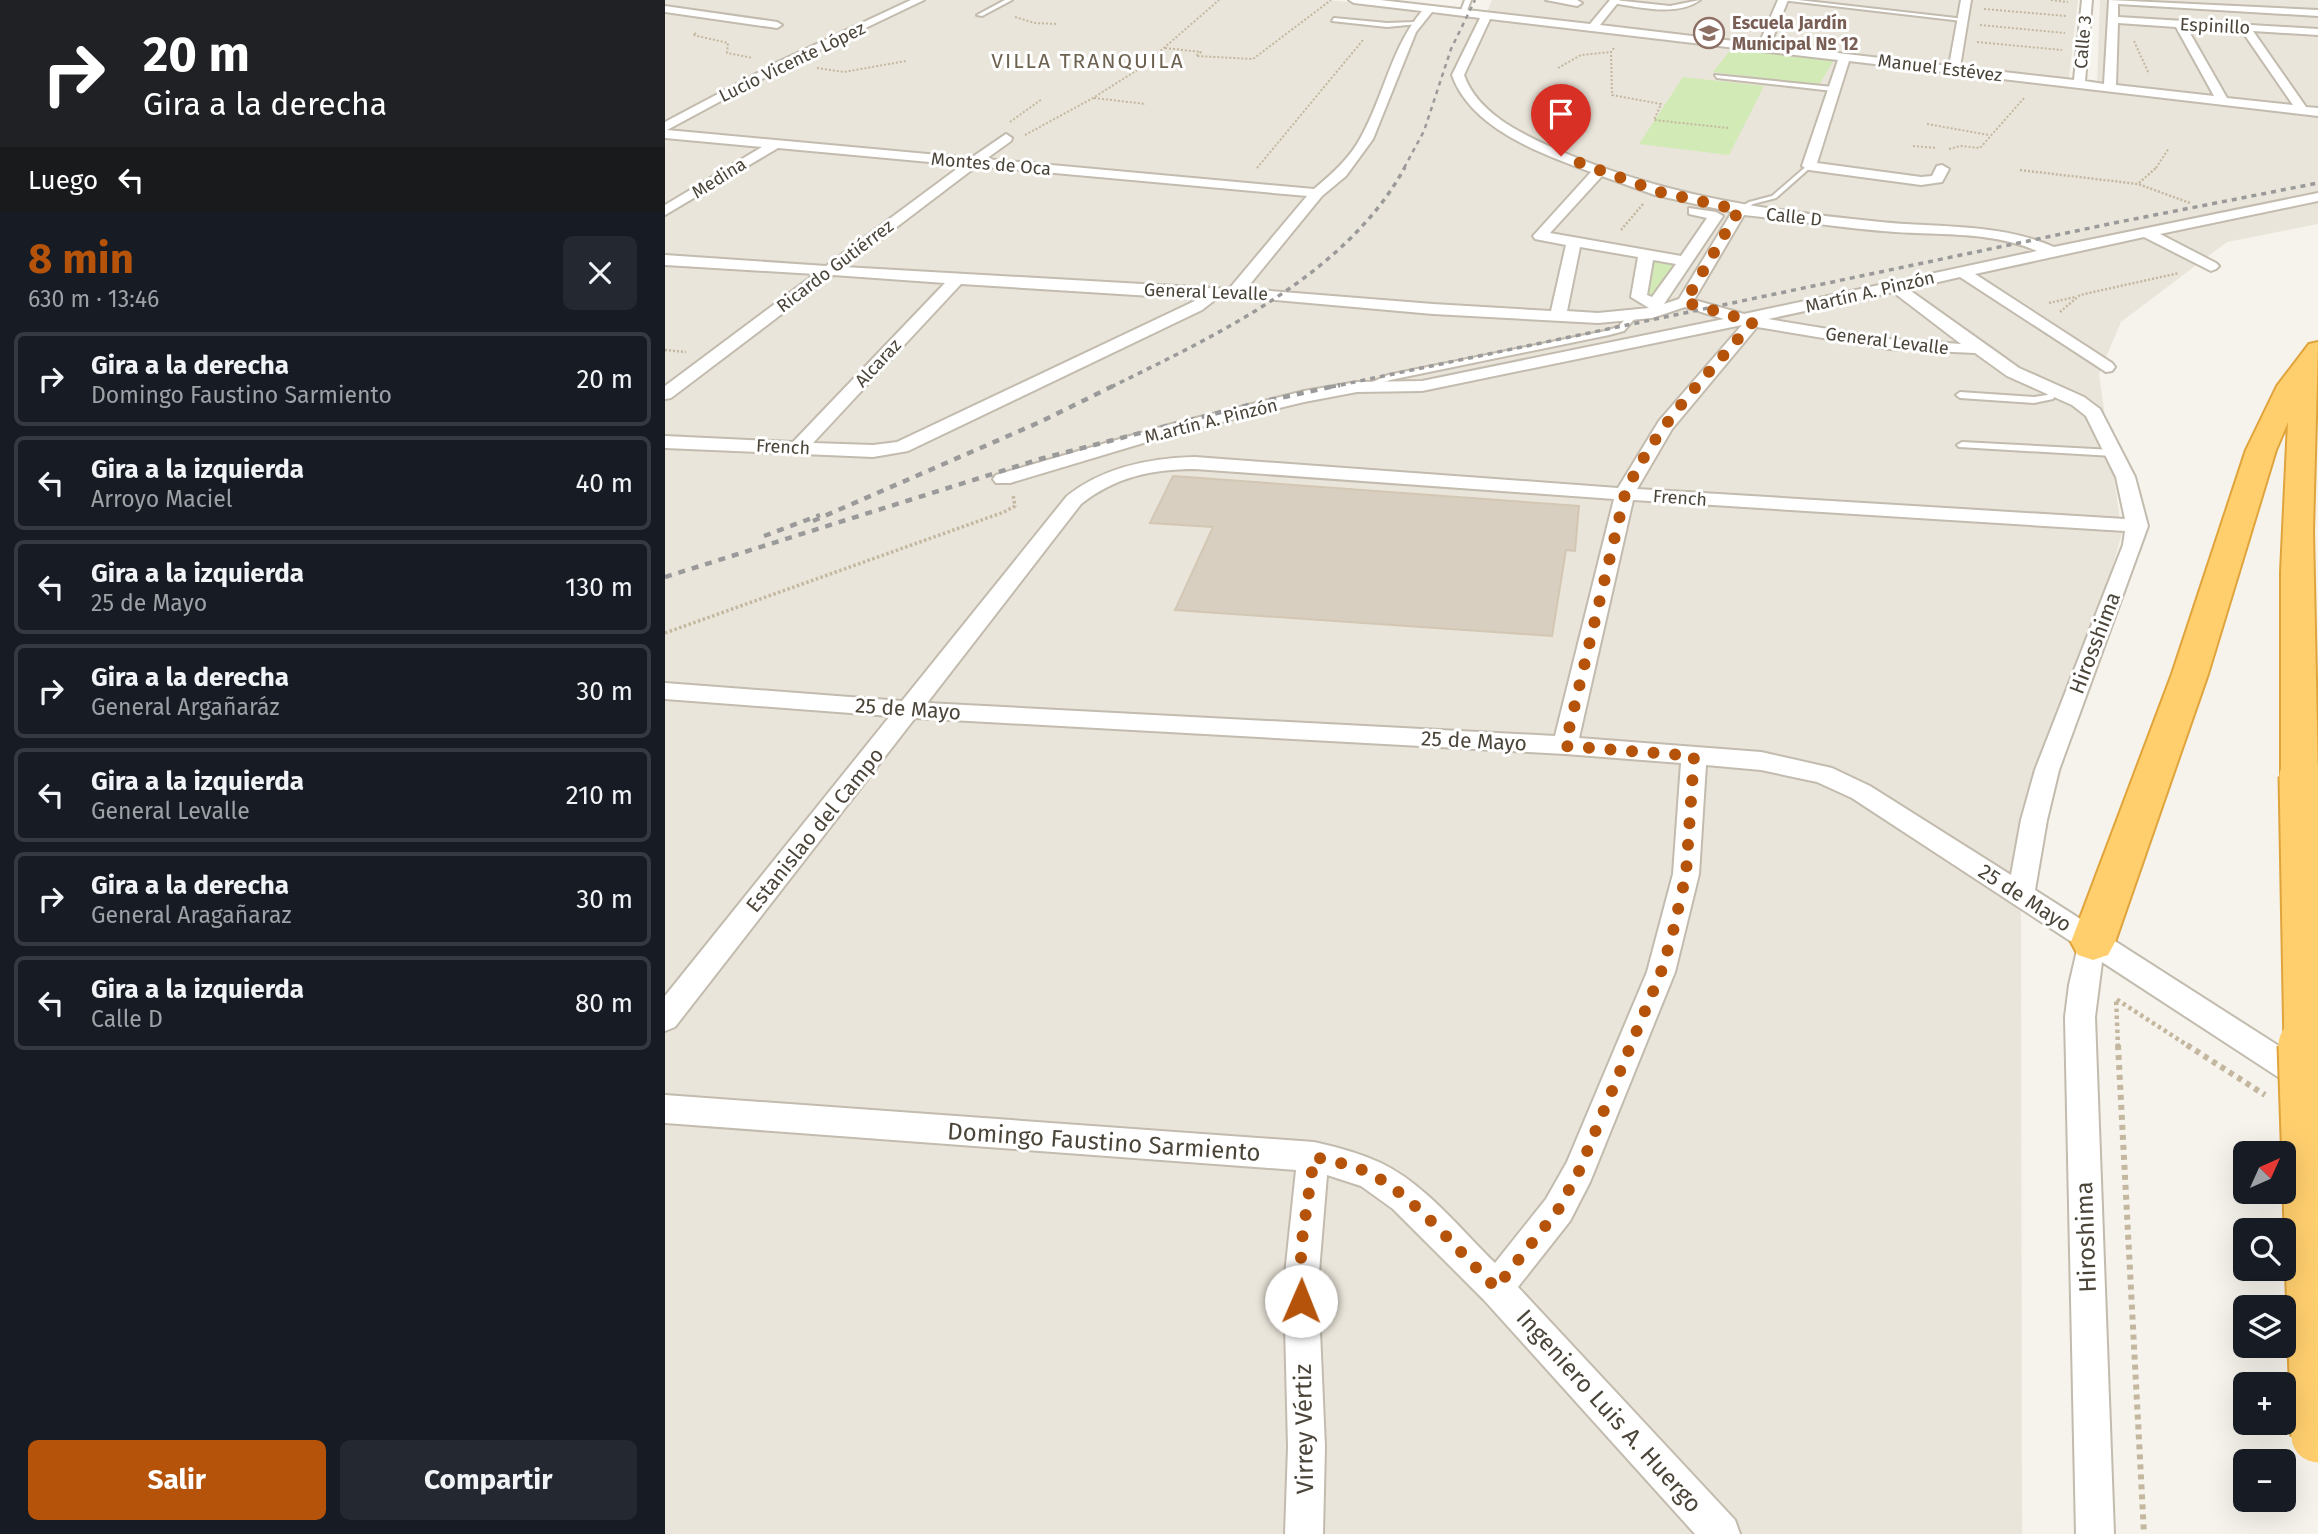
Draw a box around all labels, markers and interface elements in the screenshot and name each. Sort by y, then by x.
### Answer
place label: Escuela Jardín Municipal Nº 12 [1732,12,1858,55]
street label: Espinillo [2179,13,2251,39]
street label: Calle 3 [2070,14,2096,70]
school or university icon: Escuela Jardín Municipal Nº 12 [1692,16,1726,50]
street label: Lucio Vicente López [715,17,869,107]
text: 20 m [143,25,250,84]
icon: right [28,28,119,119]
district label: VILLA TRANQUILA [991,48,1185,74]
street label: Manuel Estévez [1877,49,2003,87]
pin [1531,84,1591,156]
text: Gira a la derecha [143,85,387,123]
icon: arrive [1542,95,1580,133]
street label: Montes de Oca [930,148,1052,180]
street label: Medina [688,153,750,203]
icon: left [112,161,150,199]
text: Luego [28,165,98,196]
street label: Calle D [1765,203,1823,231]
street label: Ricardo Gutiérrez [772,215,898,317]
text: 8 min [28,234,134,284]
button: close [563,236,637,310]
street label: Martín A. Pinzón [1803,266,1937,318]
street label: General Levalle [1144,279,1268,305]
text: 630 m · 13:46 [28,285,159,313]
street label: General Levalle [1824,323,1950,359]
street label: Alcaraz [850,334,906,392]
text: Gira a la derecha [91,350,289,381]
icon: right [32,360,70,398]
text: 20 m [576,364,633,395]
text: Domingo Faustino Sarmiento [91,381,392,409]
street label: M.artín A. Pinzón [1142,394,1280,448]
street label: French [755,435,811,459]
text: Gira a la izquierda [91,454,304,485]
icon: left [32,464,70,502]
text: 40 m [575,468,633,499]
text: Arroyo Maciel [91,485,233,513]
street label: French [1652,485,1708,511]
text: Gira a la izquierda [91,558,304,589]
icon: left [32,568,70,606]
text: 130 m [565,572,633,603]
street label: Hirosshima [2064,588,2126,698]
text: 25 de Mayo [91,589,207,617]
text: Gira a la derecha [91,662,289,693]
icon: right [32,672,70,710]
text: 30 m [576,676,633,707]
street label: 25 de Mayo [854,692,962,726]
text: General Argañaráz [91,693,280,721]
street label: 25 de Mayo [1420,725,1528,757]
street label: Estanislao del Campo [741,742,889,918]
text: Gira a la izquierda [91,766,304,797]
icon: left [32,776,70,814]
text: 210 m [566,780,633,811]
text: General Levalle [91,797,250,825]
street label: 25 de Mayo [1973,858,2077,938]
text: Gira a la derecha [91,870,289,901]
icon: right [32,880,70,918]
text: 30 m [576,884,633,915]
text: General Aragañaraz [91,901,291,929]
text: Gira a la izquierda [91,974,304,1005]
icon: left [32,984,70,1022]
text: 80 m [575,988,633,1019]
text: Calle D [91,1005,163,1033]
street label: Domingo Faustino Sarmiento [946,1117,1262,1167]
north arrow [2233,1141,2296,1204]
map controls [2233,1141,2296,1512]
street label: Hiroshima [2070,1181,2102,1293]
button: search [2233,1218,2296,1281]
position arrow [1264,1264,1338,1338]
button: layers [2233,1295,2296,1358]
street label: Ingeniero Luis A. Huergo [1510,1304,1708,1518]
street label: Virrey Vértiz [1289,1364,1319,1494]
button: + [2233,1372,2296,1435]
button: Salir [28,1440,326,1520]
button: Compartir [340,1440,637,1520]
button: − [2233,1449,2296,1512]

